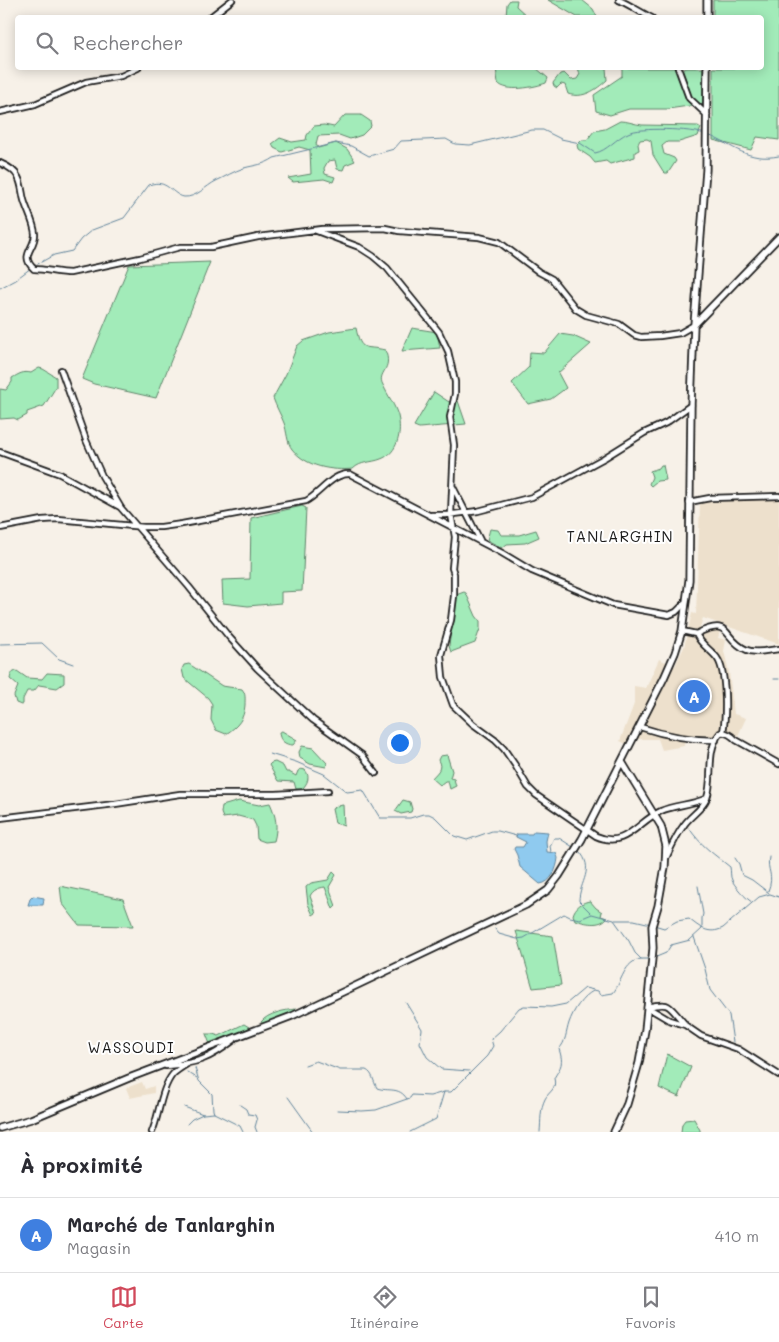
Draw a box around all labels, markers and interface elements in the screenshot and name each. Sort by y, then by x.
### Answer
search box [15,15,764,70]
icon: search [33,29,61,57]
text: Rechercher [73,30,183,55]
district label: TANLARGHIN [566,526,674,546]
pin: A [678,677,710,715]
your location [387,730,413,756]
district label: WASSOUDI [87,1037,175,1057]
text: À proximité [20,1151,143,1178]
text: Marché de Tanlarghin [67,1212,275,1237]
text: A [30,1225,42,1246]
text: 410 m [715,1225,759,1246]
text: Magasin [67,1237,131,1258]
tab: Carte [103,1283,144,1332]
tab: Itinéraire [350,1283,419,1332]
tab: Favoris [625,1283,676,1332]

